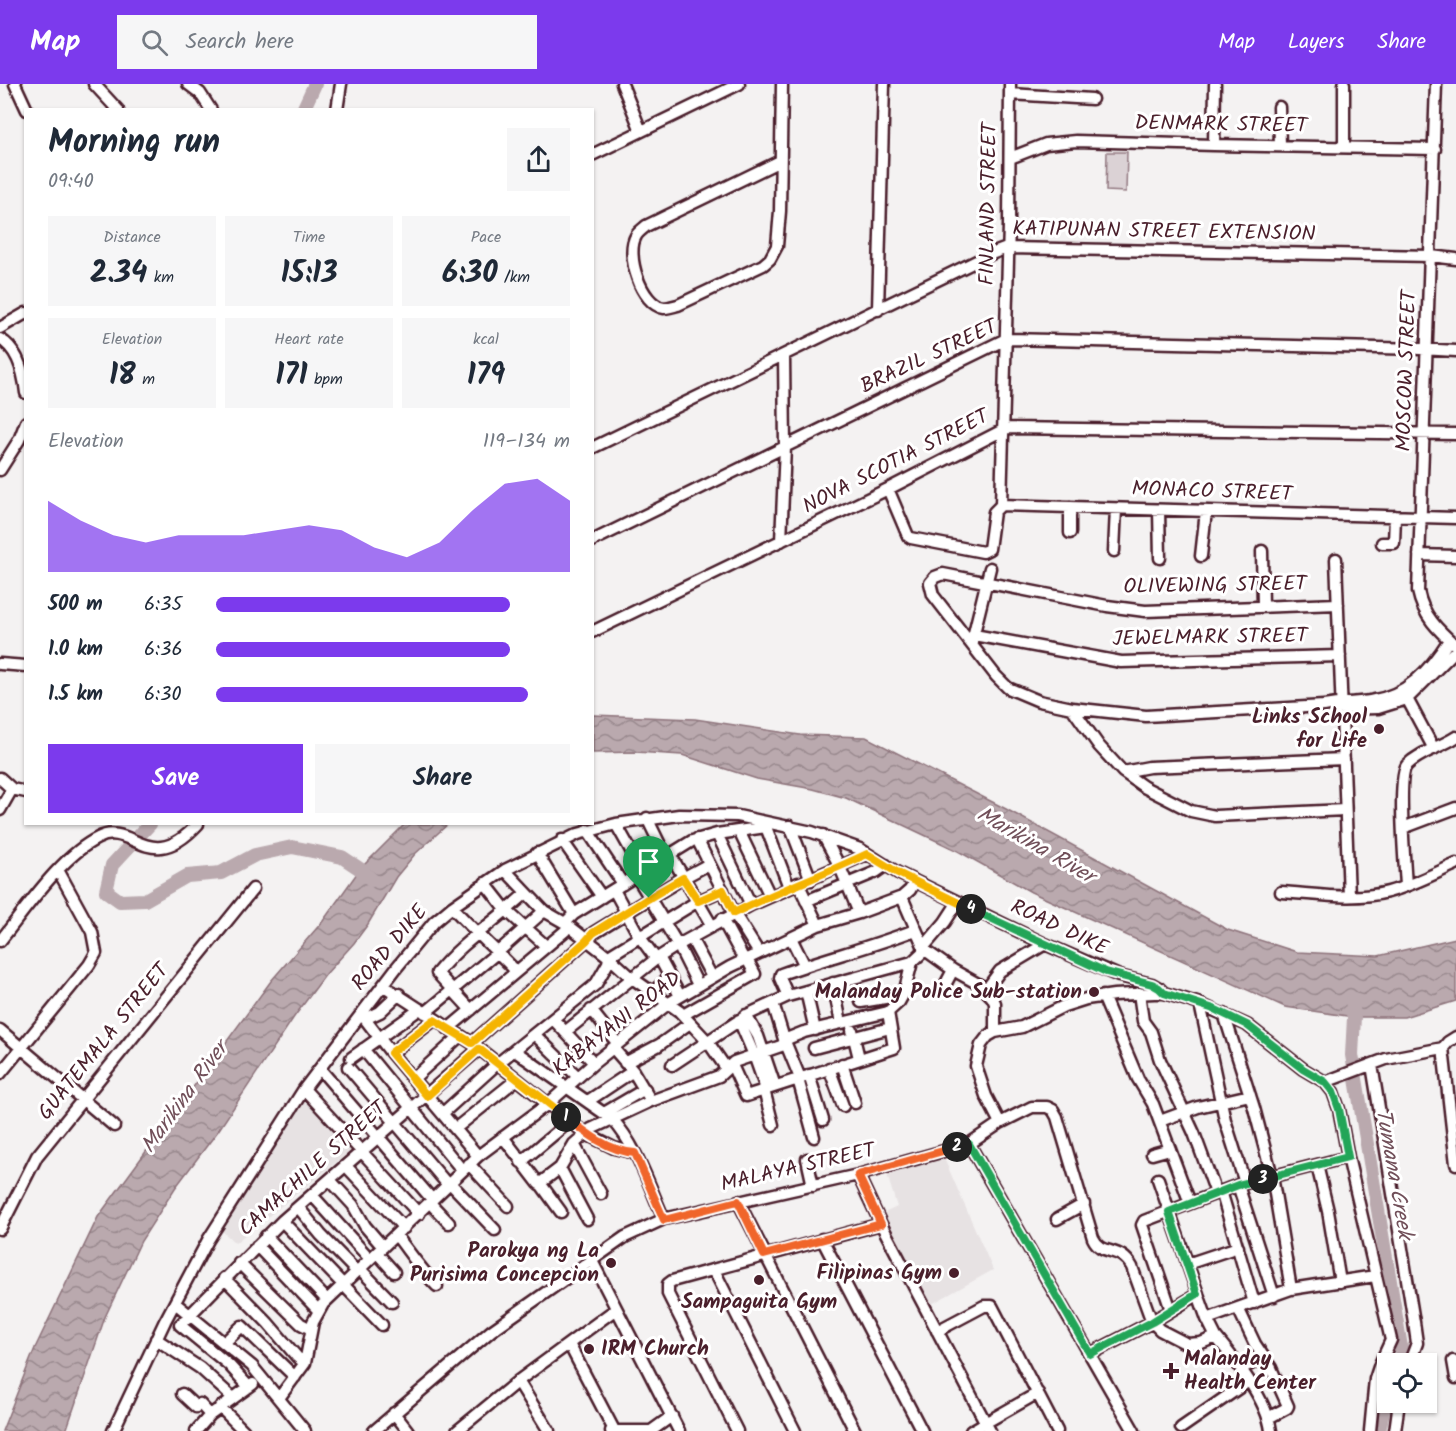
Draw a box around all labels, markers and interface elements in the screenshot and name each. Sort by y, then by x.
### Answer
search box [117,15,537,69]
text: Map [30,20,81,65]
text: Search here [186,25,294,60]
icon: search [138,26,171,59]
text: Map [1218,26,1255,59]
text: Layers [1288,26,1344,59]
text: Share [1377,26,1426,59]
street label: DENMARK STREET [1134,107,1310,143]
text: Morning run [48,117,220,170]
street label: FINLAND STREET [971,121,1007,286]
button: share [507,128,570,191]
text: 09:40 [48,166,94,198]
street label: KATIPUNAN STREET EXTENSION [1012,213,1316,251]
text: Distance [103,225,161,250]
text: Time [293,225,325,250]
text: Pace [471,225,501,250]
text: 2.34 [90,250,147,298]
text: 15:13 [280,250,338,298]
text: 6:30 [442,250,498,298]
text: km [147,265,174,290]
text: /km [498,265,530,290]
street label: MOSCOW STREET [1388,288,1426,452]
street label: BRAZIL STREET [855,310,1005,403]
text: Elevation [102,327,162,352]
text: Heart rate [274,327,344,352]
text: kcal [473,327,499,352]
text: 18 [109,352,136,400]
text: 171 [275,352,308,400]
text: 179 [467,352,505,400]
text: m [136,367,155,392]
text: bpm [308,367,343,392]
street label: NOVA SCOTIA STREET [797,400,997,523]
text: Elevation [48,426,124,458]
text: 119–134 m [483,426,570,458]
street label: MONACO STREET [1131,473,1295,511]
street label: OLIVEWING STREET [1123,568,1309,604]
text: 500 m [48,589,103,621]
text: 6:35 [144,589,182,621]
street label: JEWELMARK STREET [1112,620,1310,656]
text: 1.0 km [48,634,103,666]
text: 6:36 [144,634,183,666]
text: 1.5 km [48,679,103,711]
text: 6:30 [144,679,181,711]
place label: Links School for Life [1252,701,1367,758]
marker: Links School for Life [1372,722,1386,736]
button: Save [48,744,303,813]
button: Share [315,744,570,813]
water label: Marikina River [969,798,1105,896]
pin [623,836,674,898]
icon: arrive [632,845,665,878]
street label: ROAD DIKE [1005,891,1114,965]
pin: 4 [956,894,986,924]
text: 4 [967,896,975,921]
street label: ROAD DIKE [344,897,437,999]
street label: GUATEMALA STREET [30,955,179,1128]
street label: KABAYANI ROAD [545,963,689,1085]
place label: Malanday Police Sub-station [815,976,1082,1009]
marker: Malanday Police Sub-station [1087,985,1101,999]
water label: Marikina River [132,1031,240,1161]
street label: CAMACHILE STREET [231,1092,396,1245]
pin: 1 [551,1102,581,1132]
text: 1 [564,1104,568,1129]
water label: Tumana Creek [1364,1106,1422,1245]
pin: 2 [942,1132,972,1162]
street label: MALAYA STREET [718,1134,880,1202]
text: 2 [952,1134,962,1159]
pin: 3 [1248,1164,1278,1194]
text: 3 [1259,1166,1267,1191]
place label: Parokya ng La Purisima Concepcion [410,1235,599,1292]
marker: Parokya ng La Purisima Concepcion [604,1256,618,1270]
place label: Filipinas Gym [816,1257,942,1290]
marker: Filipinas Gym [947,1266,961,1280]
marker: Sampaguita Gym [752,1273,766,1287]
place label: Sampaguita Gym [681,1286,837,1319]
place label: IRM Church [601,1333,709,1366]
marker: IRM Church [582,1342,596,1356]
place label: Malanday Health Center [1184,1343,1317,1400]
map controls [1377,1353,1437,1413]
button: locate [1377,1353,1437,1413]
marker: Malanday Health Center [1162,1362,1180,1380]

